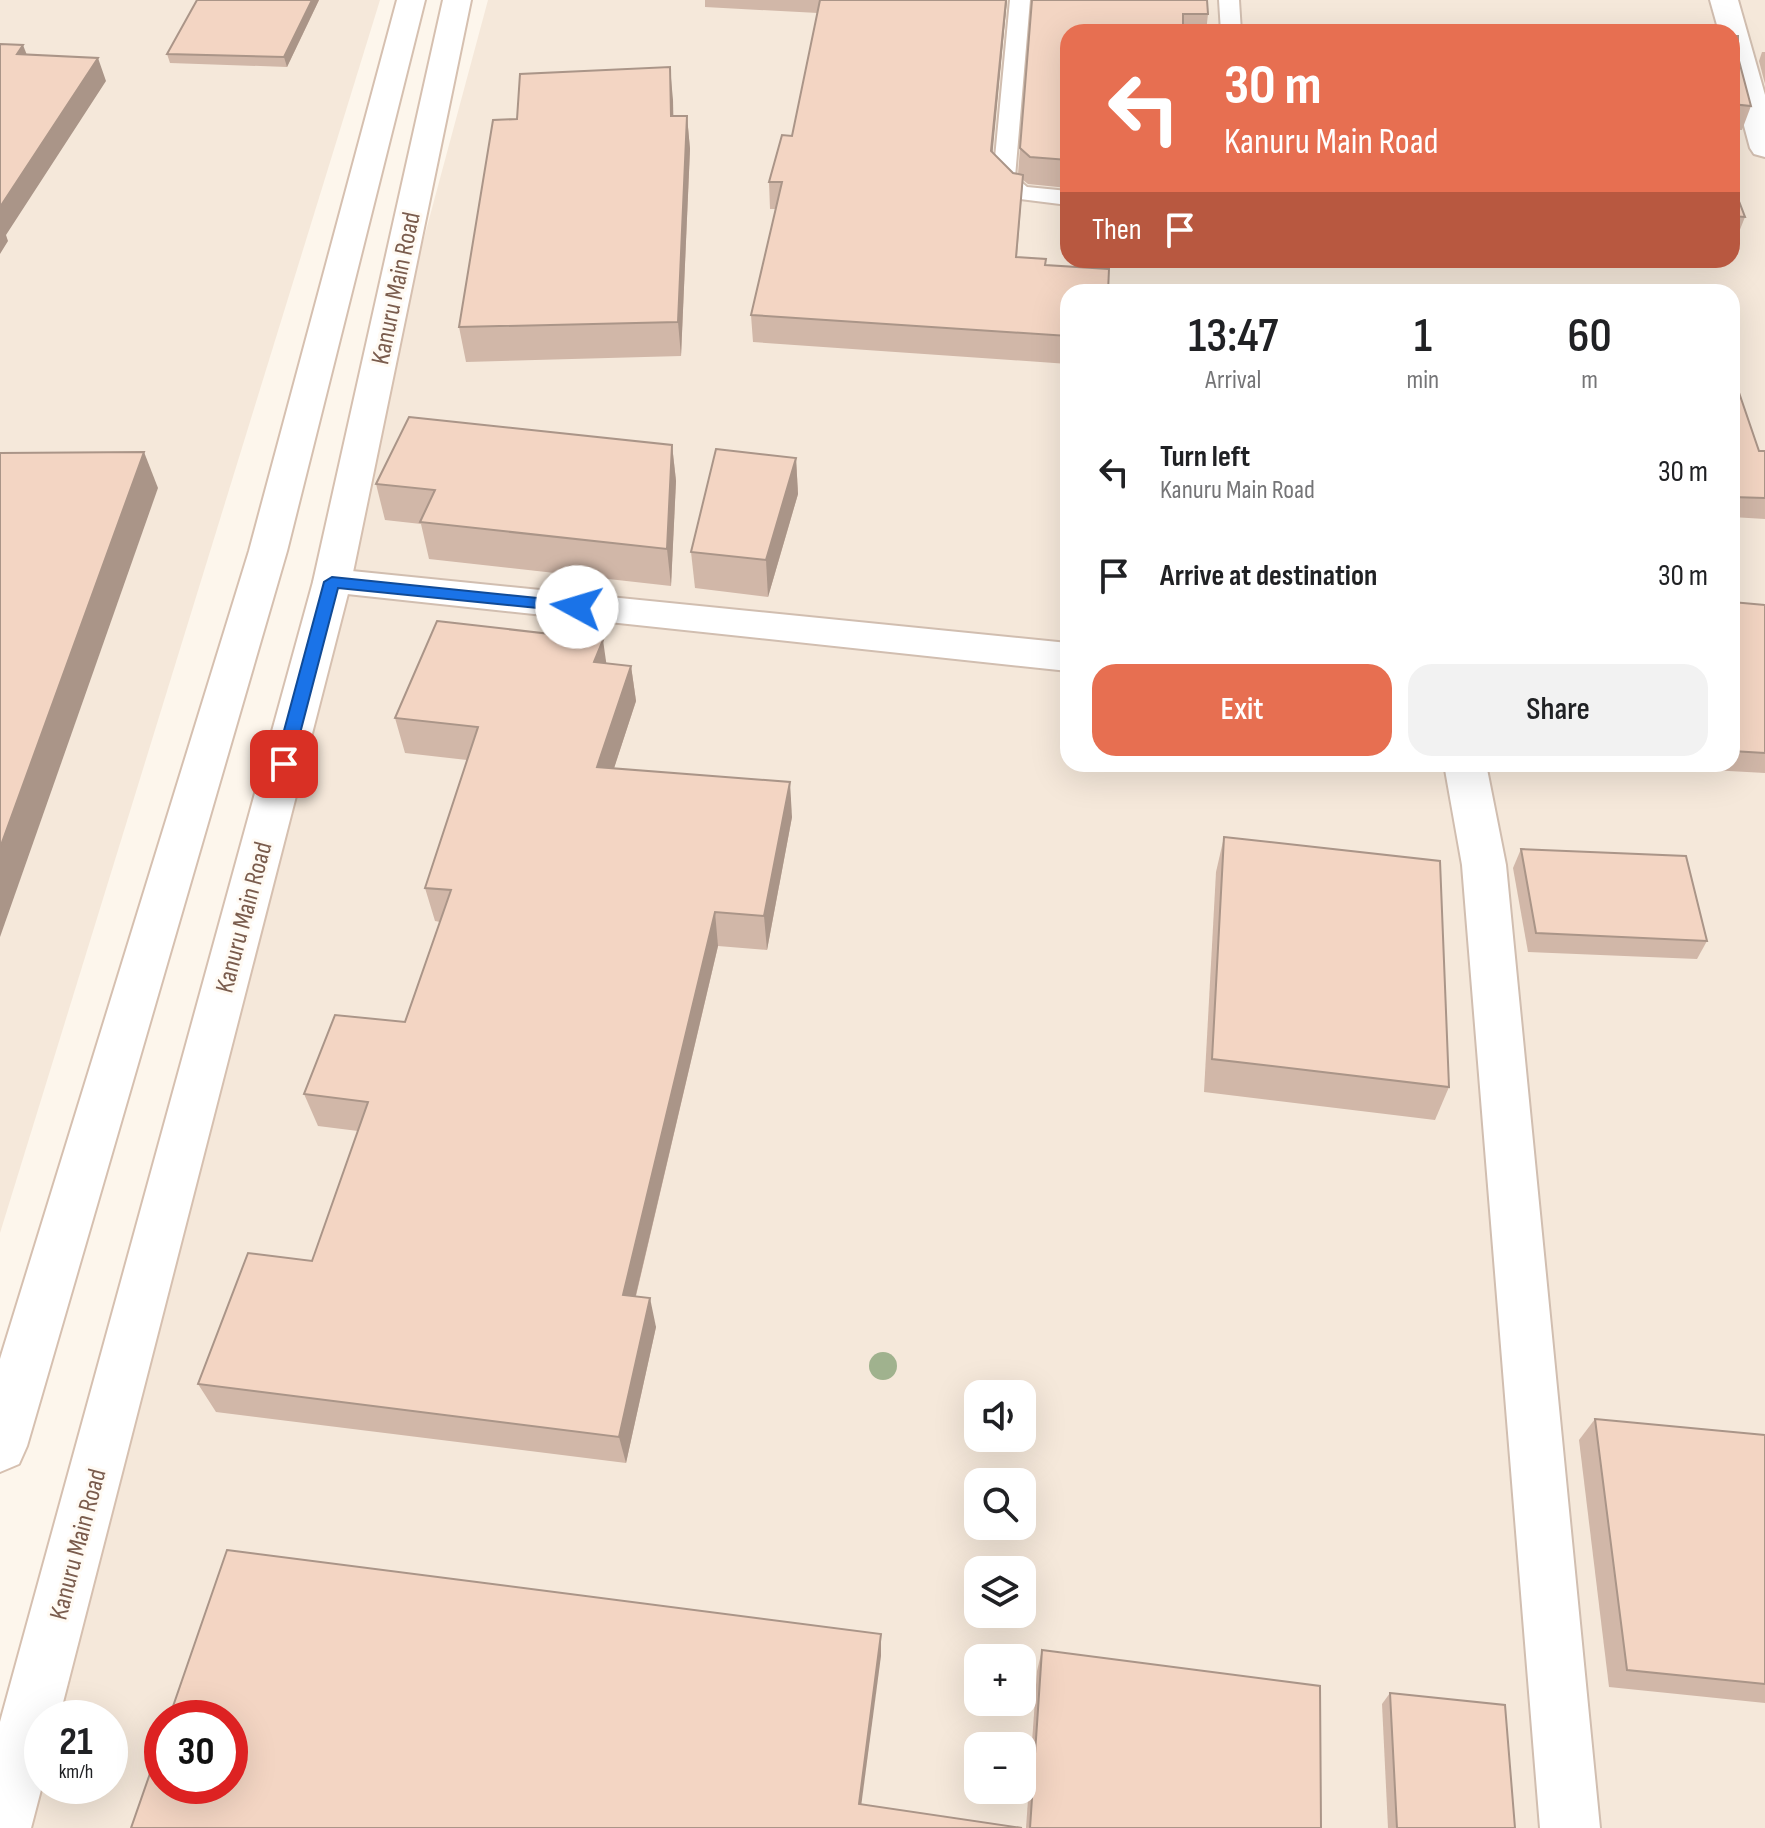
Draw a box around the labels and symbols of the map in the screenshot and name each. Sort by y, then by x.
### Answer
street label: Kanuru Main Road [365,209,428,367]
position arrow [535,565,619,649]
pin [250,730,318,798]
street label: Kanuru Main Road [209,839,279,996]
street label: Kanuru Main Road [43,1466,113,1623]
speed limit sign: 30 [144,1700,248,1804]

